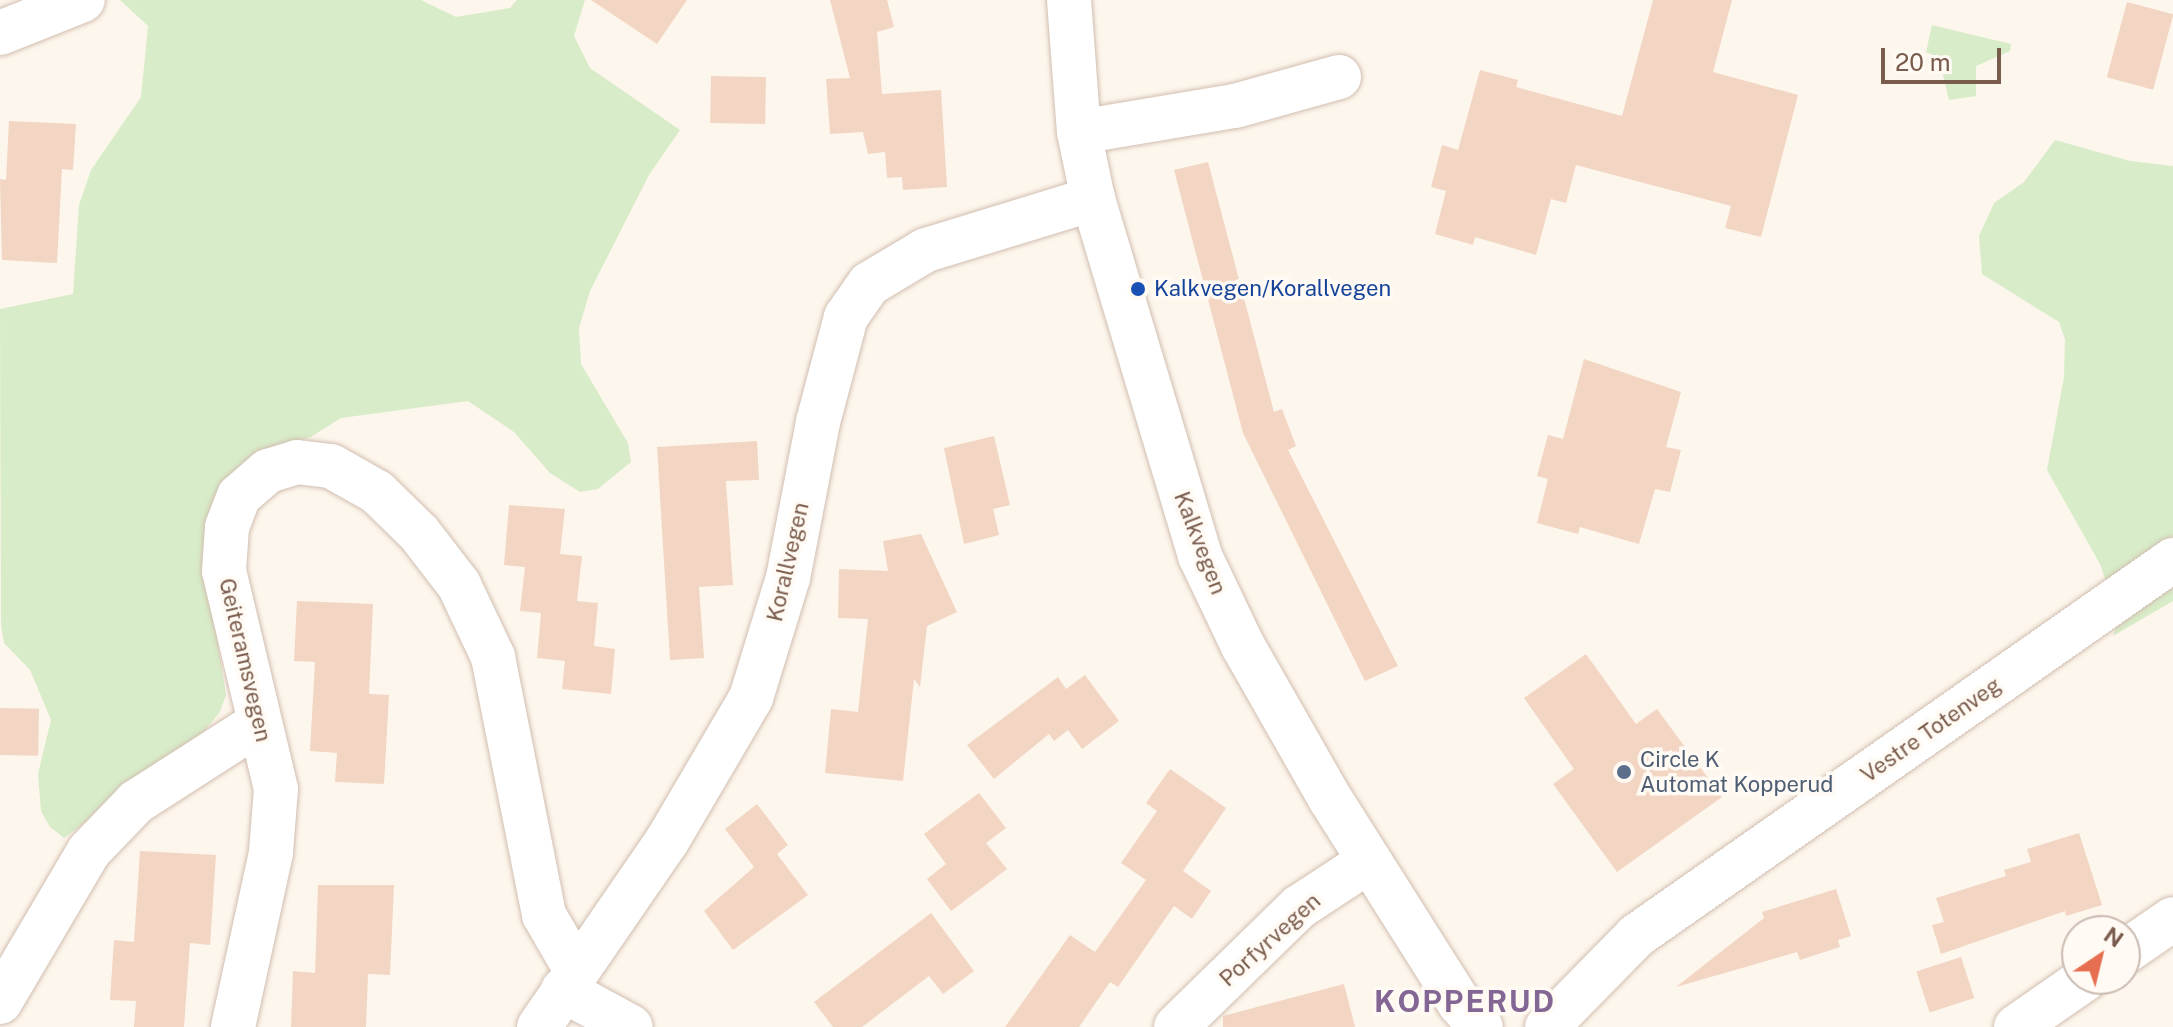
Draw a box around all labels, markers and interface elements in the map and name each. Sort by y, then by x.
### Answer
scale bar [1885,32,2005,82]
text: 20 m [1895,48,1951,76]
place label: Kalkvegen/Korallvegen [1154,276,1391,302]
marker: Kalkvegen/Korallvegen [1129,280,1147,298]
street label: Kalkvegen [1168,488,1232,598]
street label: Korallvegen [761,500,815,624]
street label: Geiteramsvegen [213,576,277,744]
street label: Vestre Totenveg [1856,672,2006,788]
place label: Circle K Automat Kopperud [1640,746,1833,798]
marker: Circle K Automat Kopperud [1615,763,1633,781]
street label: Porfyrvegen [1214,888,1326,992]
north arrow [2061,915,2141,995]
text: N [2099,921,2128,953]
district label: KOPPERUD [1374,983,1556,1019]

